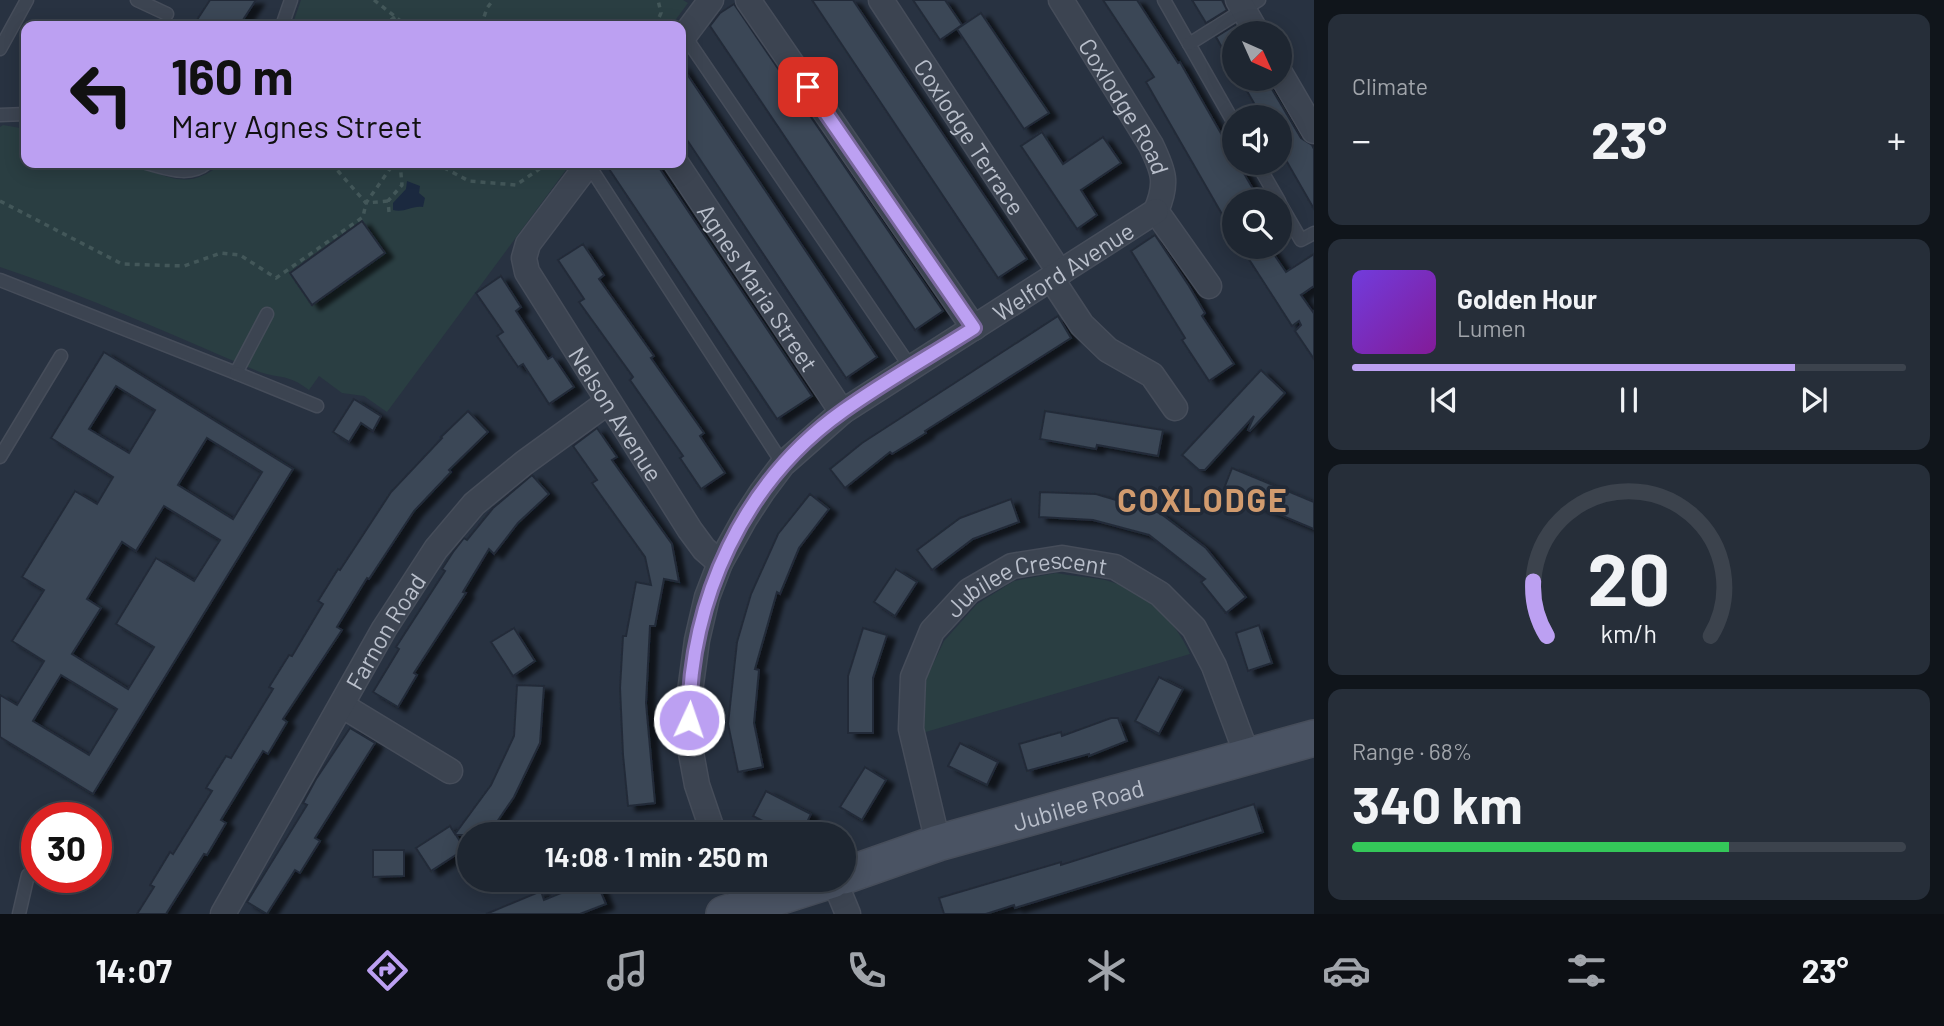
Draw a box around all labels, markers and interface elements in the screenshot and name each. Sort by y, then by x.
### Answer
north arrow [1222,21,1292,91]
map controls [1222,21,1292,259]
street label: Coxlodge Road [1073,32,1176,178]
text: 160 m [171,46,293,105]
icon: left [56,49,147,140]
street label: Coxlodge Terrace [909,53,1032,220]
pin [778,57,838,117]
icon: arrive [789,68,827,106]
text: Climate [1352,72,1428,100]
button: sound [1222,105,1292,175]
text: Mary Agnes Street [171,106,423,144]
text: 23° [1591,107,1667,169]
text: − [1352,116,1371,162]
text: + [1887,116,1906,162]
button: search [1222,189,1292,259]
street label: Agnes Maria Street [692,198,825,376]
street label: Welford Avenue [987,215,1139,326]
text: Golden Hour [1457,283,1597,314]
text: Lumen [1457,314,1526,342]
street label: Nelson Avenue [563,341,670,486]
icon: previous [1425,381,1463,419]
icon: pause [1610,381,1648,419]
icon: next [1795,381,1833,419]
district label: COXLODGE [1117,480,1289,518]
text: 20 [1588,533,1670,621]
street label: Jubilee Crescent [938,544,1110,623]
street label: Farnon Road [339,567,431,694]
text: km/h [1601,617,1657,647]
position arrow [652,683,726,757]
text: Range · 68% [1352,737,1472,765]
street label: Jubilee Road [1009,772,1147,836]
text: 340 km [1352,772,1523,834]
speed limit sign: 30 [21,802,112,893]
text: 14:08 · 1 min · 250 m [545,841,768,872]
icon: directions [363,946,412,995]
icon: music [603,946,652,995]
icon: phone [842,946,891,995]
icon: climate [1082,946,1131,995]
icon: car [1322,946,1371,995]
icon: filters [1562,946,1611,995]
text: 14:07 [95,951,172,989]
text: 23° [1802,951,1849,989]

